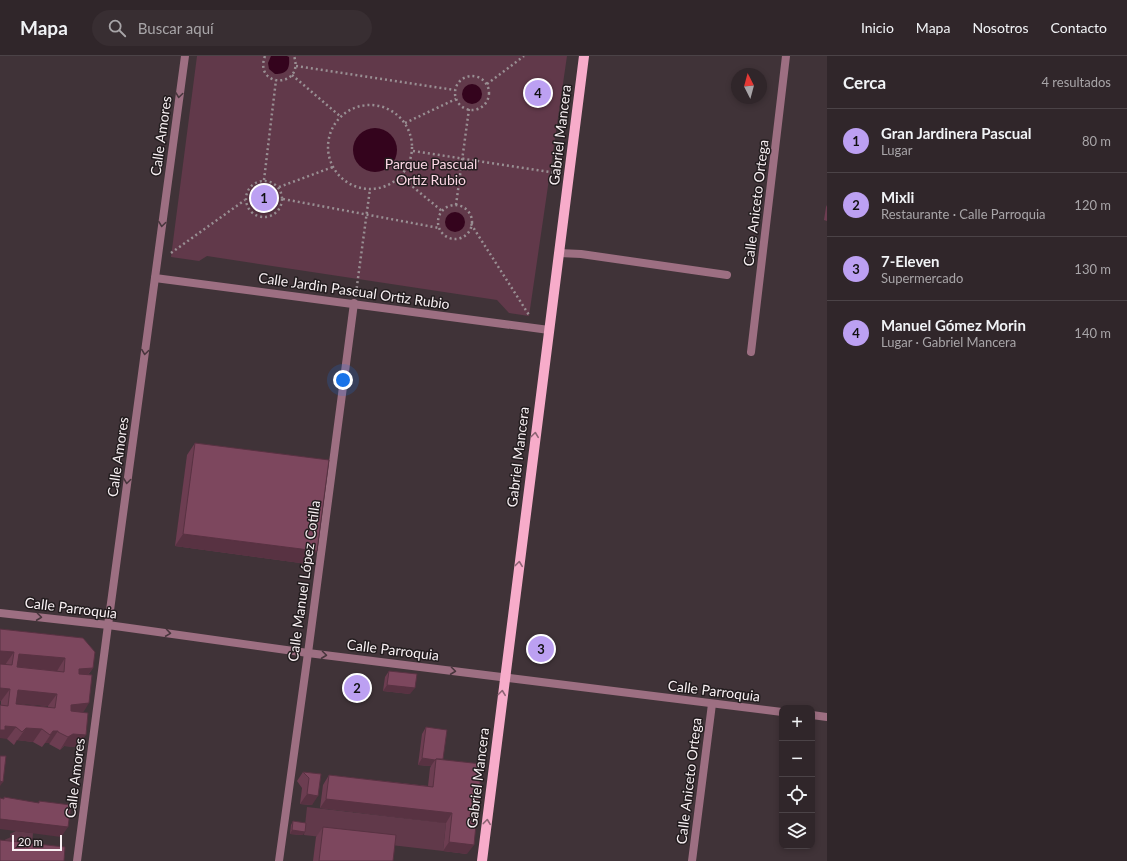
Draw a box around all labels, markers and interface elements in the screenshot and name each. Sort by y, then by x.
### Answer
search box [92,10,372,46]
text: Mapa [20,16,68,39]
icon: search [106,17,128,39]
text: Buscar aquí [138,19,214,37]
text: Inicio [861,19,894,36]
text: Mapa [916,19,950,36]
text: Nosotros [972,19,1029,36]
text: Contacto [1051,19,1107,36]
north arrow [731,68,767,104]
text: Cerca [843,72,886,93]
text: 4 resultados [1041,74,1111,90]
pin: 4 [525,78,551,108]
street label: Gabriel Mancera [545,84,574,186]
one-way arrow [175,92,184,98]
street label: Calle Amores [146,95,175,177]
text: Gran Jardinera Pascual [881,124,1032,142]
text: 1 [852,133,860,149]
text: 80 m [1082,133,1111,149]
street label: Calle Aniceto Ortega [739,139,772,267]
text: Lugar [881,142,913,158]
park label: Parque Pascual Ortiz Rubio [385,155,477,188]
pin: 1 [251,183,277,213]
text: Mixli [881,188,914,206]
text: 2 [852,197,860,213]
text: 120 m [1074,197,1111,213]
text: Restaurante · Calle Parroquia [881,206,1046,222]
one-way arrow [158,220,167,227]
text: 7-Eleven [881,252,940,270]
text: 3 [852,261,860,277]
text: 130 m [1074,261,1111,277]
street label: Calle Jardin Pascual Ortiz Rubio [257,269,451,312]
text: Supermercado [881,270,963,286]
text: Manuel Gómez Morin [881,316,1026,334]
text: 4 [852,325,860,341]
text: 140 m [1074,325,1111,341]
text: Lugar · Gabriel Mancera [881,334,1016,350]
one-way arrow [141,349,150,355]
your location [333,370,353,390]
street label: Gabriel Mancera [503,406,532,508]
street label: Calle Amores [103,416,132,498]
one-way arrow [530,432,539,438]
one-way arrow [123,478,132,484]
street label: Calle Manuel López Cotilla [284,499,323,663]
one-way arrow [514,561,523,567]
street label: Calle Parroquia [24,593,118,622]
one-way arrow [36,612,42,621]
one-way arrow [165,628,171,637]
pin: 3 [528,634,554,664]
street label: Calle Parroquia [346,635,440,664]
one-way arrow [321,650,327,659]
one-way arrow [450,666,456,675]
pin: 2 [344,673,370,703]
street label: Calle Parroquia [667,676,761,705]
one-way arrow [498,690,507,696]
map controls [779,705,815,849]
button: + [779,705,815,741]
street label: Calle Aniceto Ortega [672,717,705,845]
street label: Gabriel Mancera [463,727,492,829]
street label: Calle Amores [61,737,88,819]
button: − [779,741,815,777]
button: locate [779,777,815,813]
button: layers [779,813,815,849]
one-way arrow [482,819,491,825]
scale bar [12,833,62,852]
text: 20 m [18,835,43,848]

